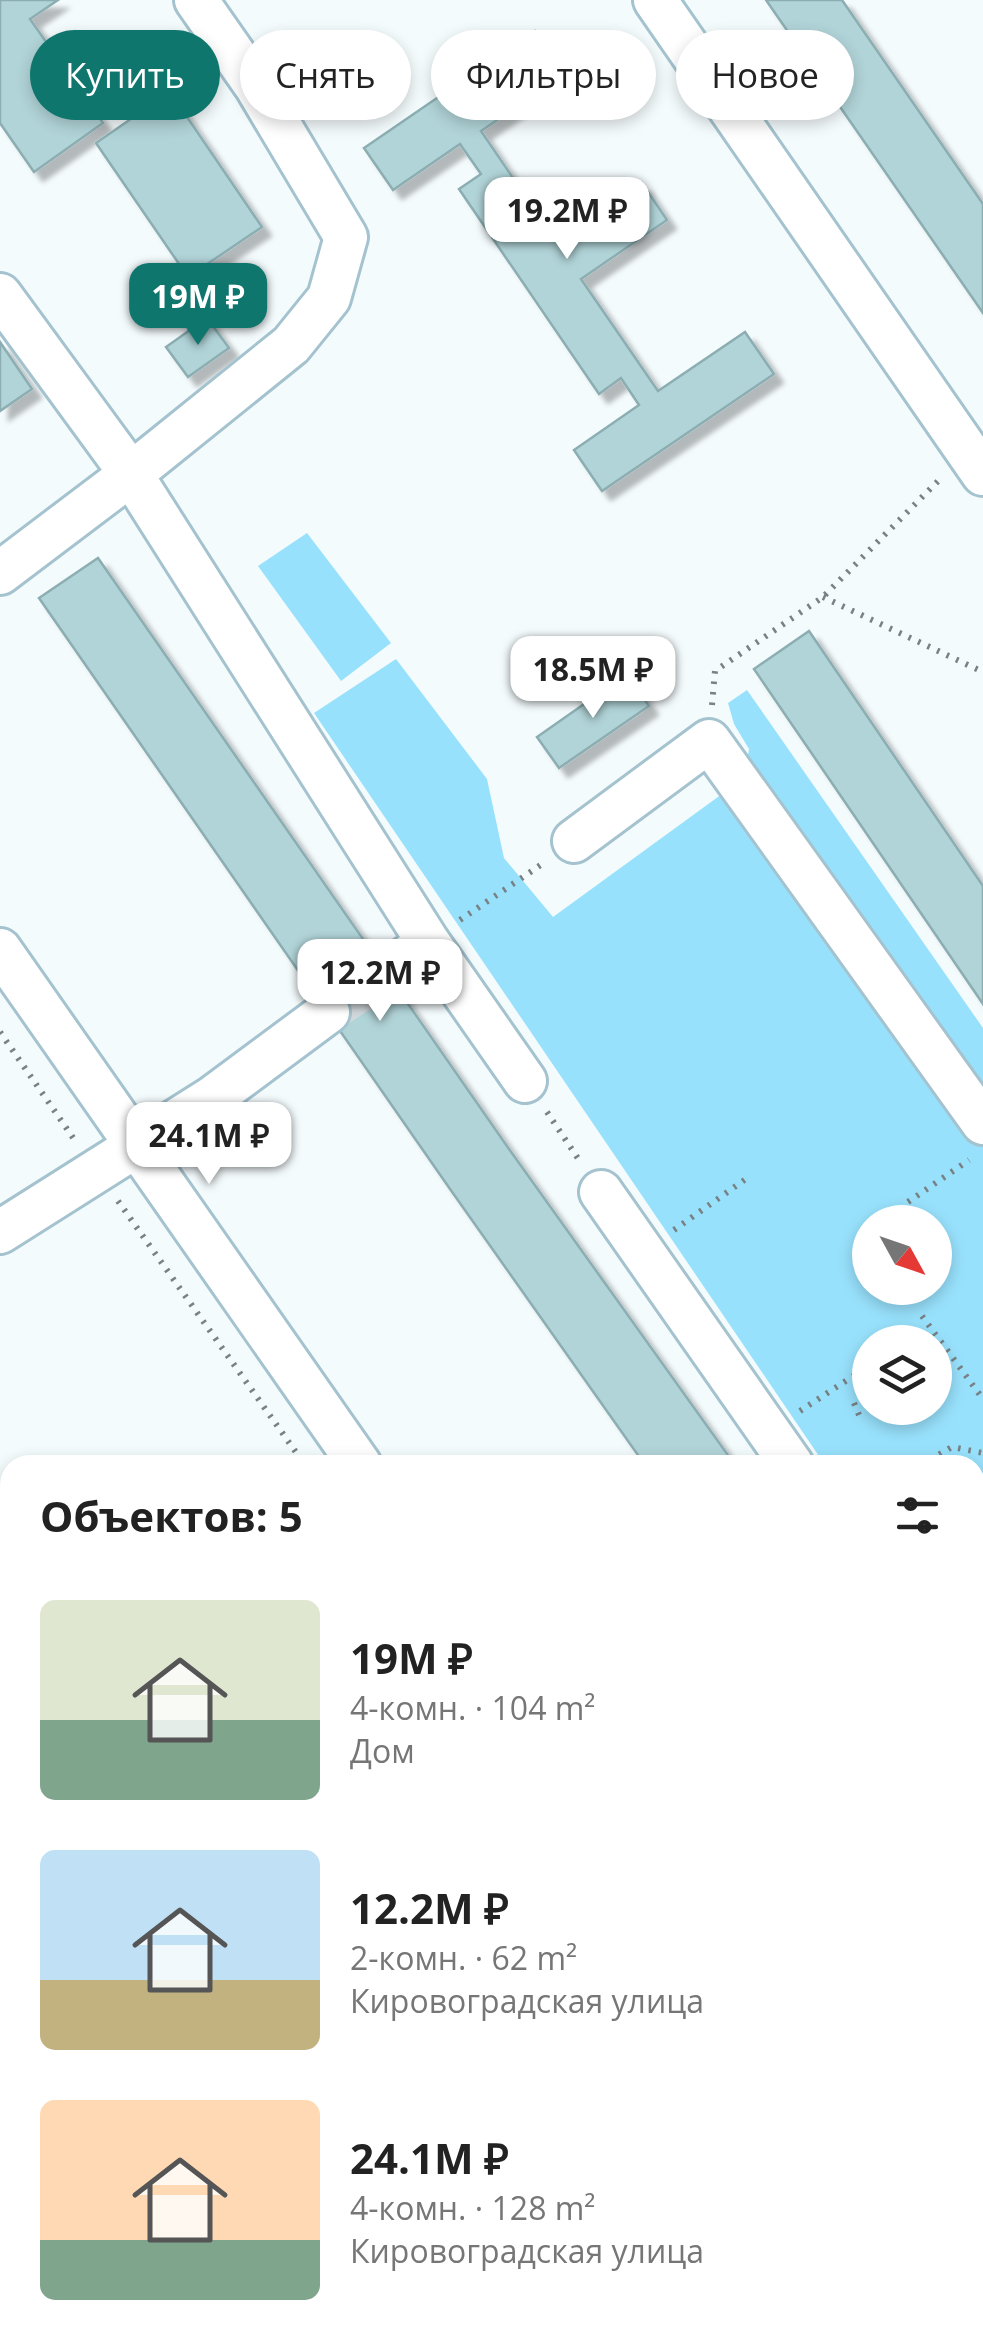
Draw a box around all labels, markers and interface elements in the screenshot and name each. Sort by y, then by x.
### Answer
chip: Купить [30,30,220,120]
chip: Снять [240,30,411,120]
chip: Фильтры [431,30,656,120]
chip: Новое [676,30,854,120]
pin: 19.2M ₽ [475,177,659,262]
text: 19.2M ₽ [506,188,628,231]
pin: 19M ₽ [128,263,268,348]
text: 19M ₽ [151,274,245,317]
pin: 18.5M ₽ [501,636,685,721]
text: 18.5M ₽ [532,647,654,690]
pin: 12.2M ₽ [288,939,472,1024]
text: 12.2M ₽ [319,950,441,993]
pin: 24.1M ₽ [117,1102,301,1187]
text: 24.1M ₽ [148,1113,270,1156]
north arrow [852,1205,952,1305]
map controls [852,1205,952,1425]
button: layers [852,1325,952,1425]
text: Объектов: 5 [40,1487,303,1544]
icon: filters [890,1488,945,1543]
text: 19M ₽ [350,1629,473,1686]
icon: home [120,1640,240,1760]
text: 4-комн. · 104 m² [350,1686,595,1729]
text: Дом [350,1729,415,1772]
text: 12.2M ₽ [350,1879,509,1936]
icon: home [120,1890,240,2010]
text: 2-комн. · 62 m² [350,1936,577,1979]
text: Кировоградская улица [350,1979,704,2022]
text: 24.1M ₽ [350,2129,509,2186]
icon: home [120,2140,240,2260]
text: 4-комн. · 128 m² [350,2186,595,2229]
text: Кировоградская улица [350,2229,704,2272]

